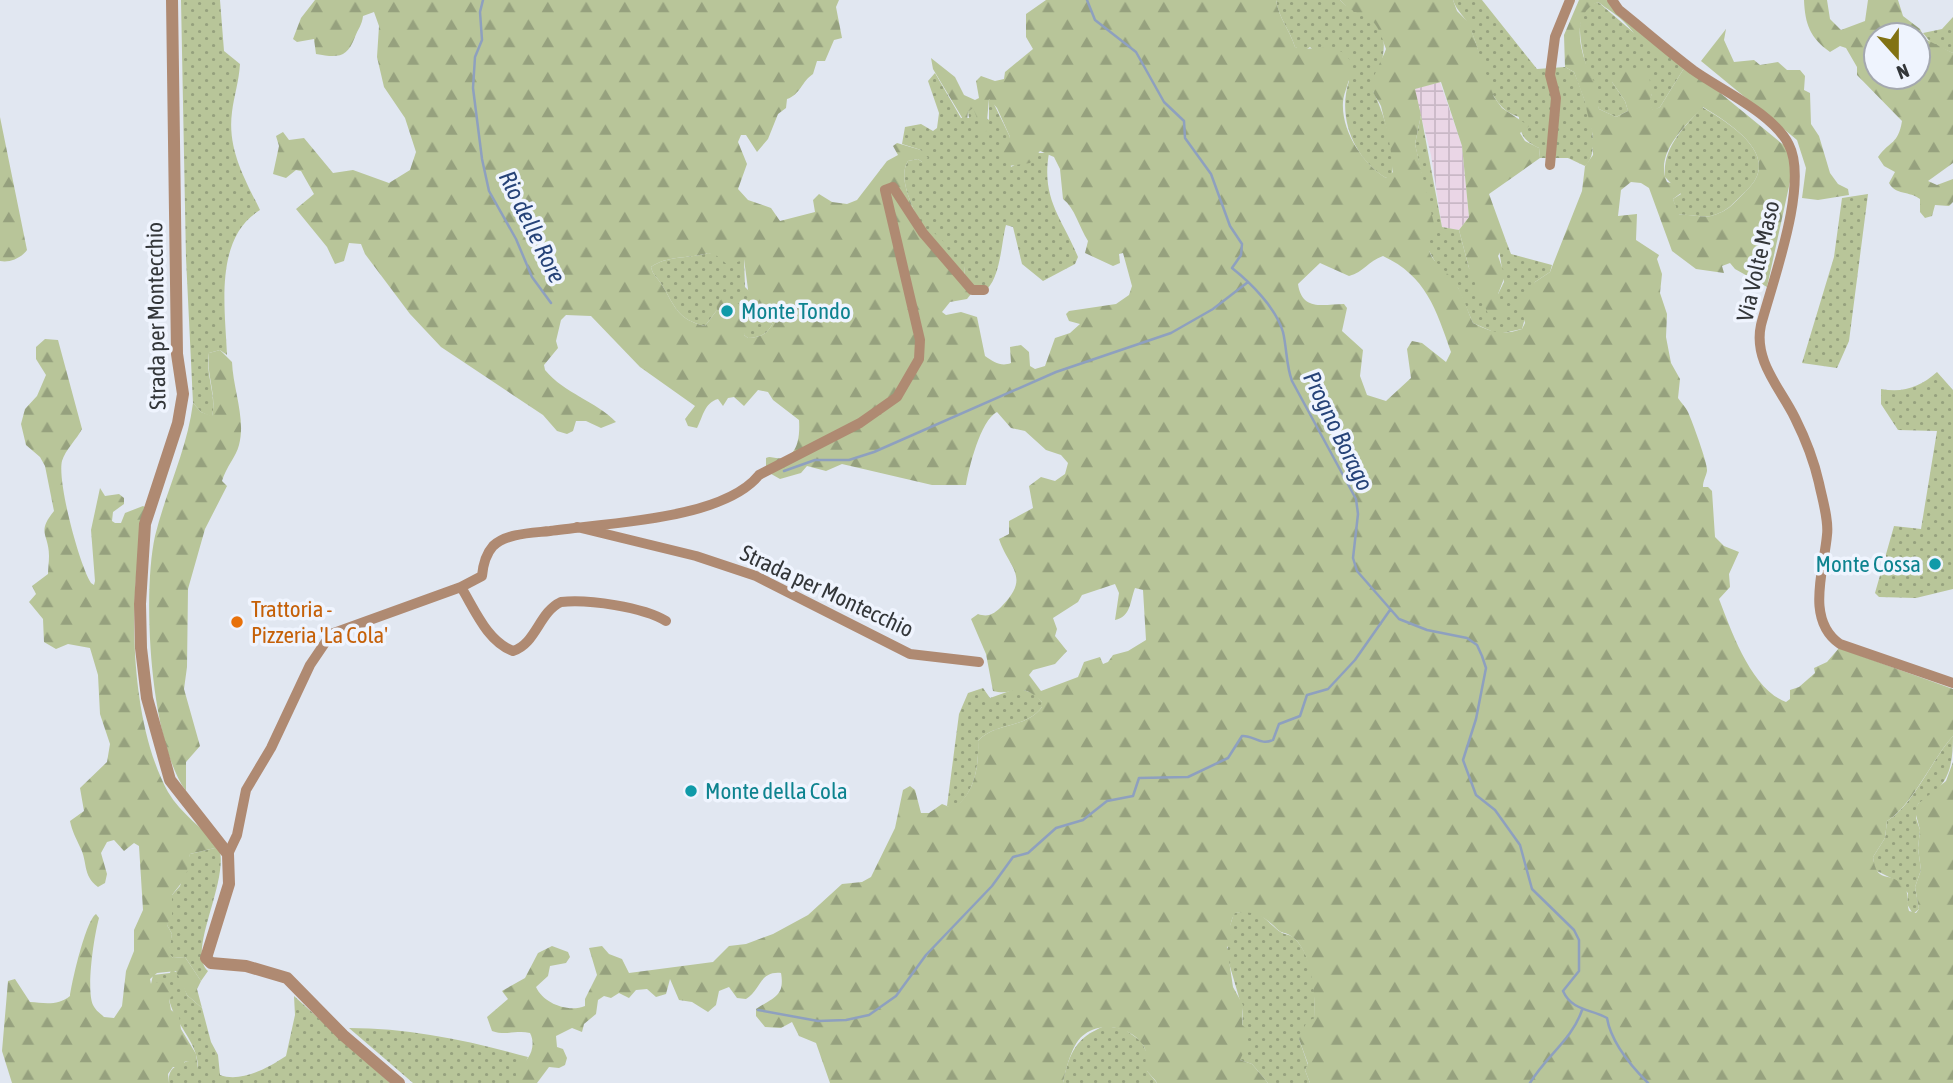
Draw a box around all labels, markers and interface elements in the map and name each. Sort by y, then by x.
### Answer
north arrow [1862,21,1932,91]
text: N [1894,60,1912,84]
water label: Rio delle Rore [494,166,571,287]
street label: Via Volte Maso [1732,198,1784,324]
street label: Strada per Montecchio [141,222,171,410]
place label: Monte Tondo [741,298,851,324]
marker: Monte Tondo [719,303,735,319]
water label: Progno Borago [1298,367,1379,495]
street label: Strada per Montecchio [736,540,918,642]
place label: Monte Cossa [1816,551,1921,577]
marker: Monte Cossa [1927,556,1943,572]
place label: Trattoria - Pizzeria 'La Cola' [251,596,388,648]
marker: Trattoria - Pizzeria 'La Cola' [229,614,245,630]
place label: Monte della Cola [705,778,848,804]
marker: Monte della Cola [683,783,699,799]

